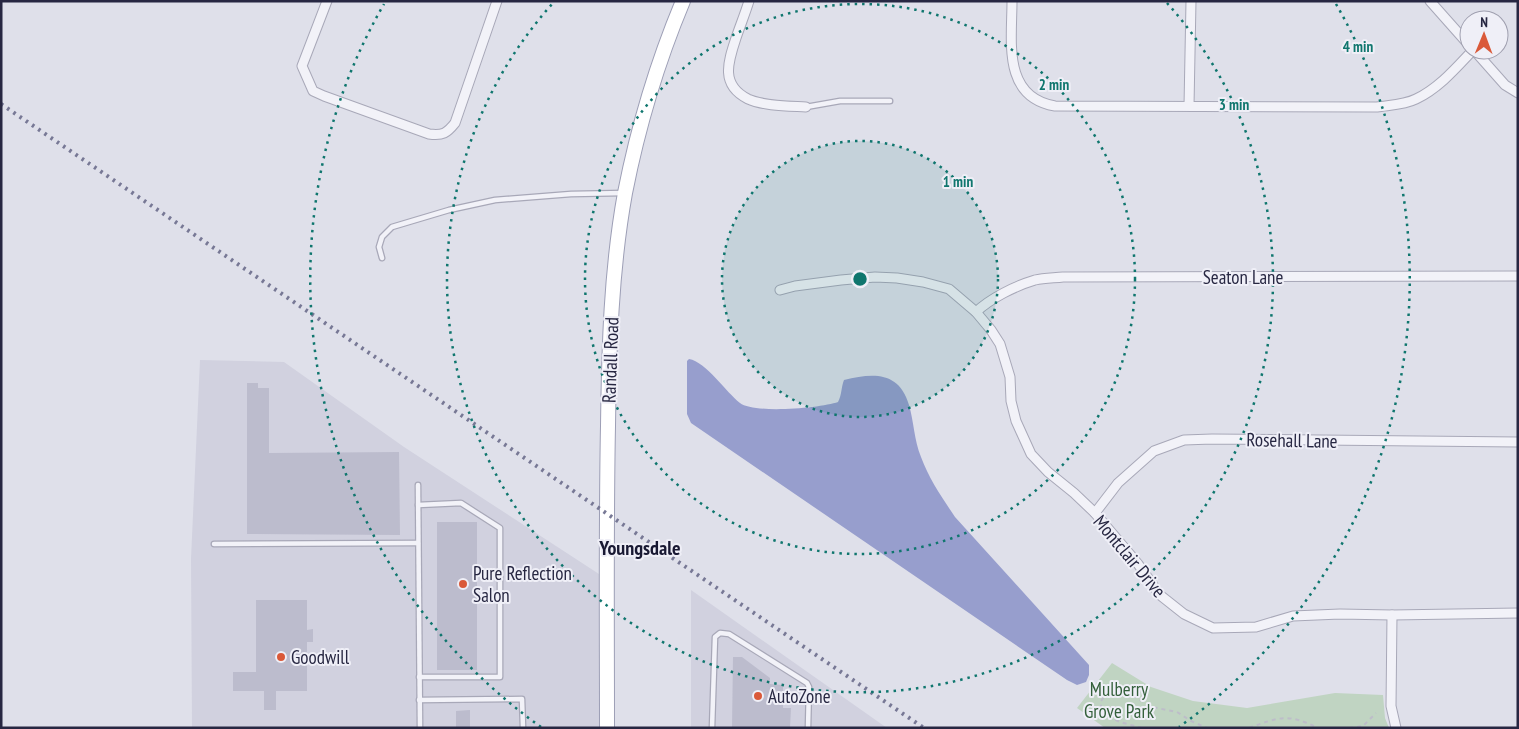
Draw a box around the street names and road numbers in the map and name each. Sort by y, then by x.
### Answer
street label: Seaton Lane [1203,265,1283,289]
street label: Randall Road [597,317,623,403]
street label: Rosehall Lane [1246,427,1338,453]
street label: Montclair Drive [1089,510,1172,602]

